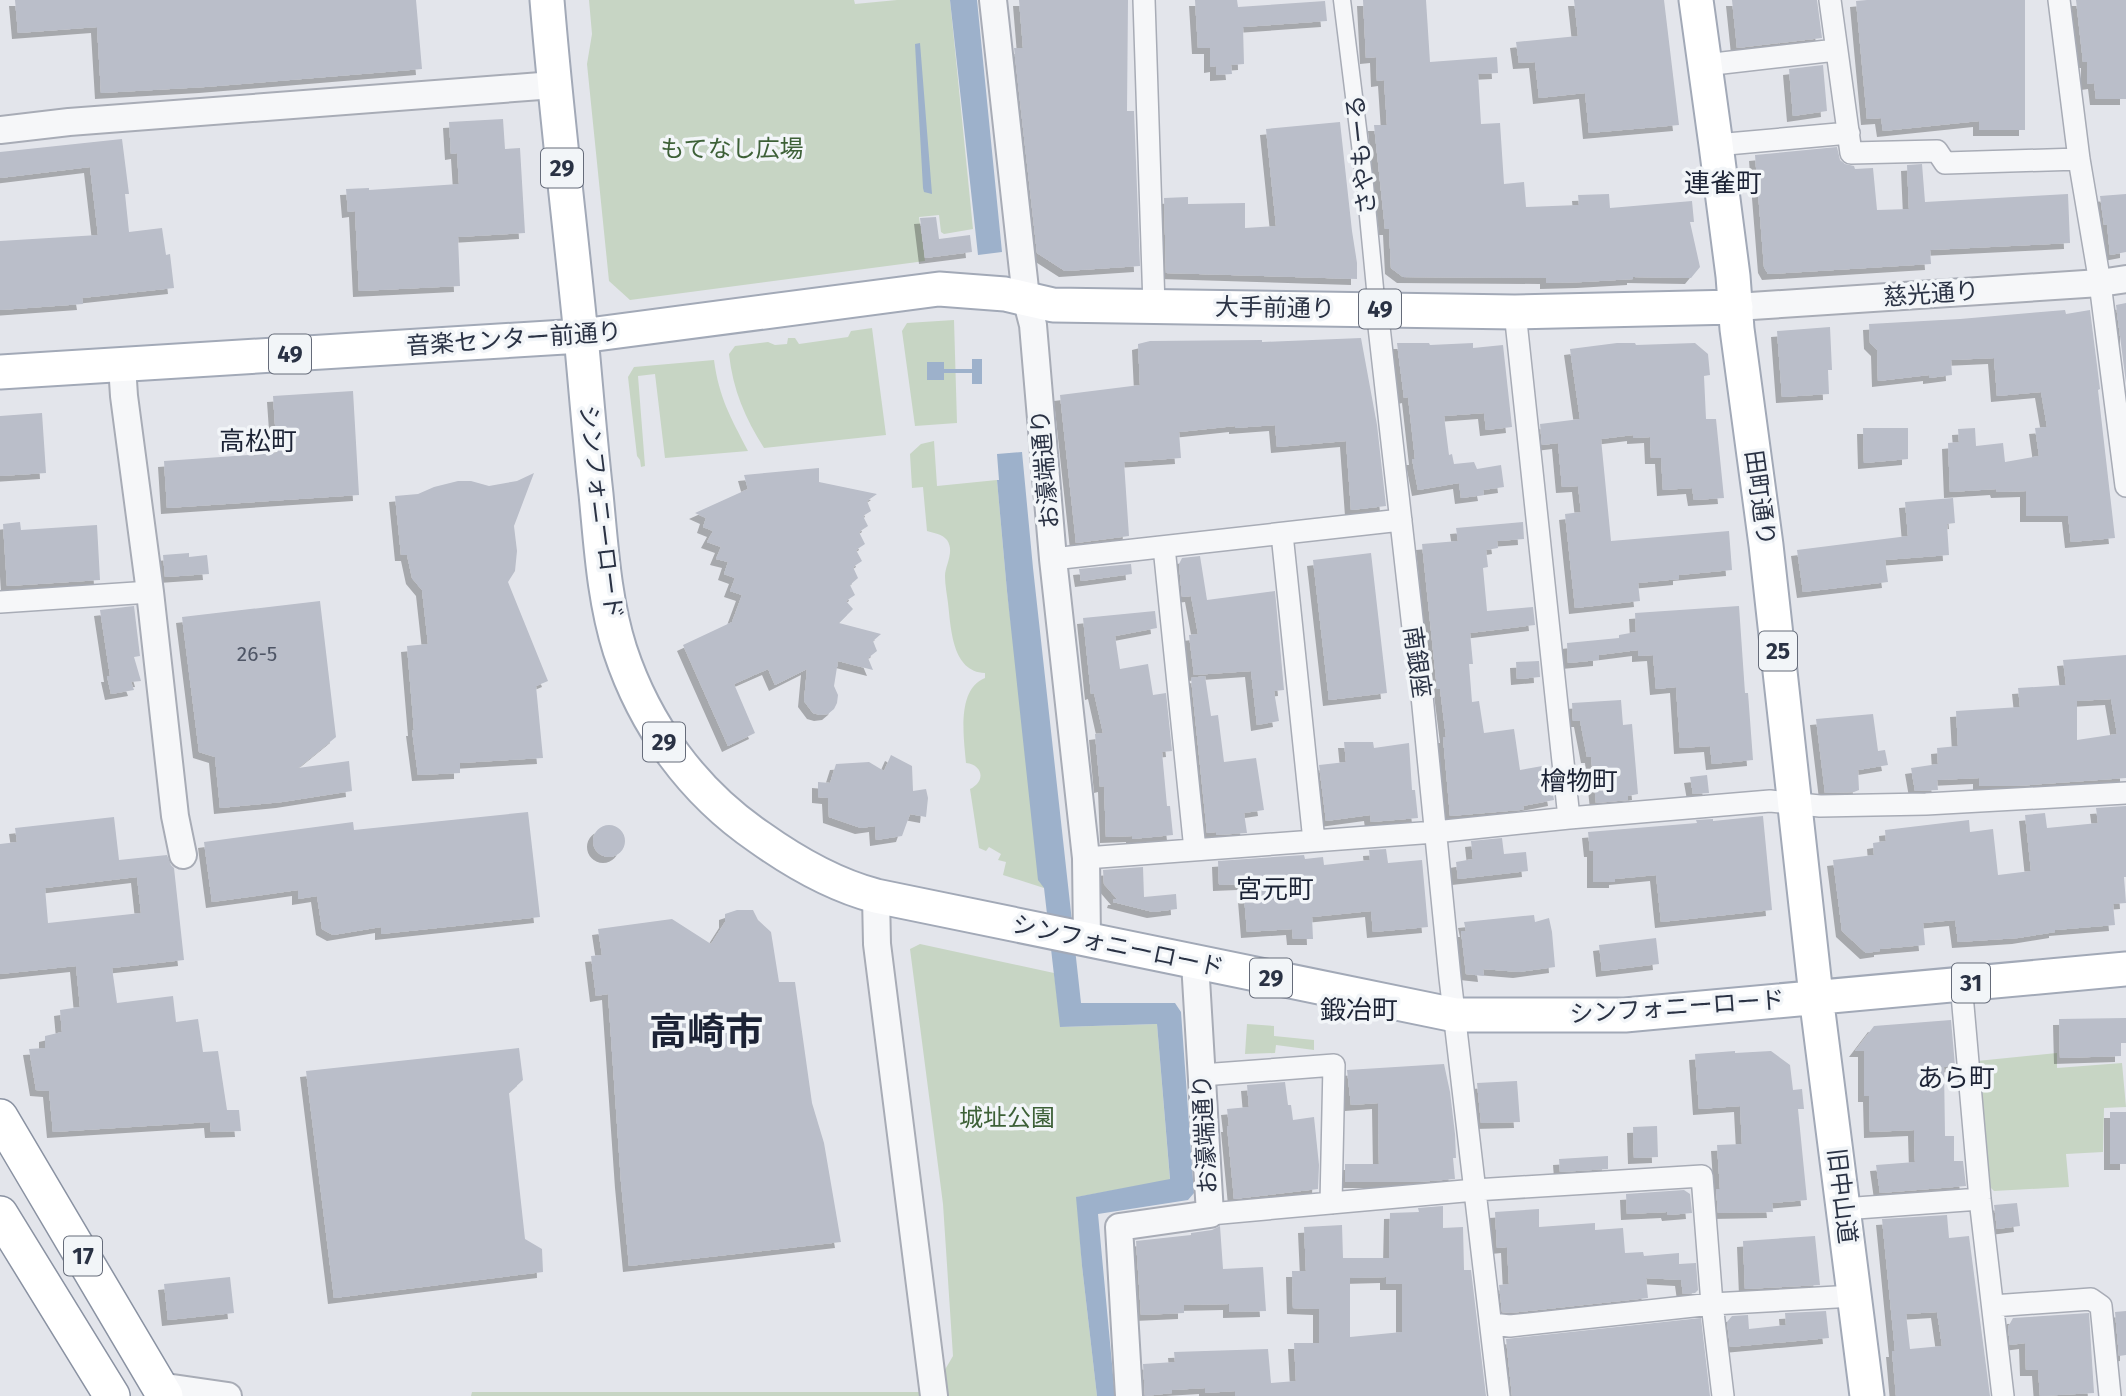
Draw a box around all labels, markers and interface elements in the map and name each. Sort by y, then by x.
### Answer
street label: さやもーる [1341,94,1381,216]
park label: もてなし広場 [660,135,804,163]
road number: 29 [541,148,583,188]
district label: 連雀町 [1684,168,1762,199]
street label: 慈光通り [1882,277,1980,311]
road number: 49 [1359,290,1401,328]
street label: 大手前通り [1215,293,1335,323]
street label: 音楽センター前通り [405,318,623,360]
road number: 49 [269,334,311,374]
street label: シンフォニーロード [574,403,628,621]
street label: お濠端通り [1026,408,1064,530]
district label: 高松町 [219,426,297,457]
street label: 田町通り [1739,449,1781,547]
street label: 南銀座 [1398,624,1436,700]
road number: 25 [1759,632,1797,670]
house number: 26-5 [237,641,277,667]
road number: 29 [643,722,685,762]
district label: 檜物町 [1540,766,1618,797]
district label: 宮元町 [1236,874,1314,905]
street label: シンフォニーロード [1010,910,1226,982]
road number: 29 [1250,959,1292,998]
road number: 31 [1952,964,1990,1002]
street label: シンフォニーロード [1569,986,1785,1028]
district label: 鍛冶町 [1320,995,1398,1026]
district label: 高崎市 [649,1009,763,1055]
district label: あら町 [1917,1063,1995,1094]
street label: お濠端通り [1188,1073,1222,1195]
park label: 城址公園 [959,1104,1055,1132]
street label: 旧中山道 [1822,1147,1862,1245]
road number: 17 [64,1236,102,1275]

